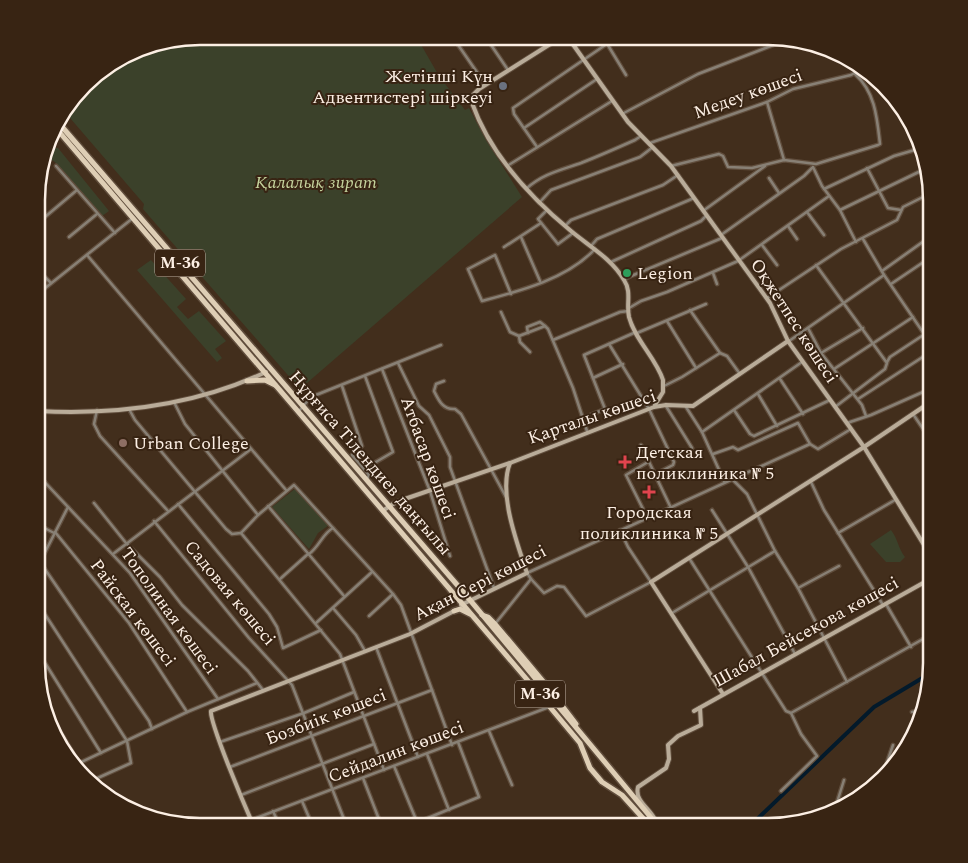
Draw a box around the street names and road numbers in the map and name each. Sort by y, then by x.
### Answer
street label: Медеу көшесі [690,62,806,126]
road number: M-36 [155,250,205,276]
street label: Оқжетпес көшесі [743,253,845,389]
street label: Нұрғиса Тілендиев даңғылы [282,365,458,561]
street label: Қарталы көшесі [524,382,660,452]
street label: Атбасар көшесі [393,393,463,523]
street label: Садовая көшесі [178,534,282,652]
street label: Ақан Сері көшесі [409,538,551,628]
street label: Тополиная көшесі [113,542,225,680]
street label: Райская көшесі [83,553,183,673]
street label: Шабал Бейсекова көшесі [708,570,904,694]
road number: M-36 [515,681,565,708]
street label: Бозбиік көшесі [262,682,390,752]
street label: Сейдалин көшесі [324,714,468,790]

